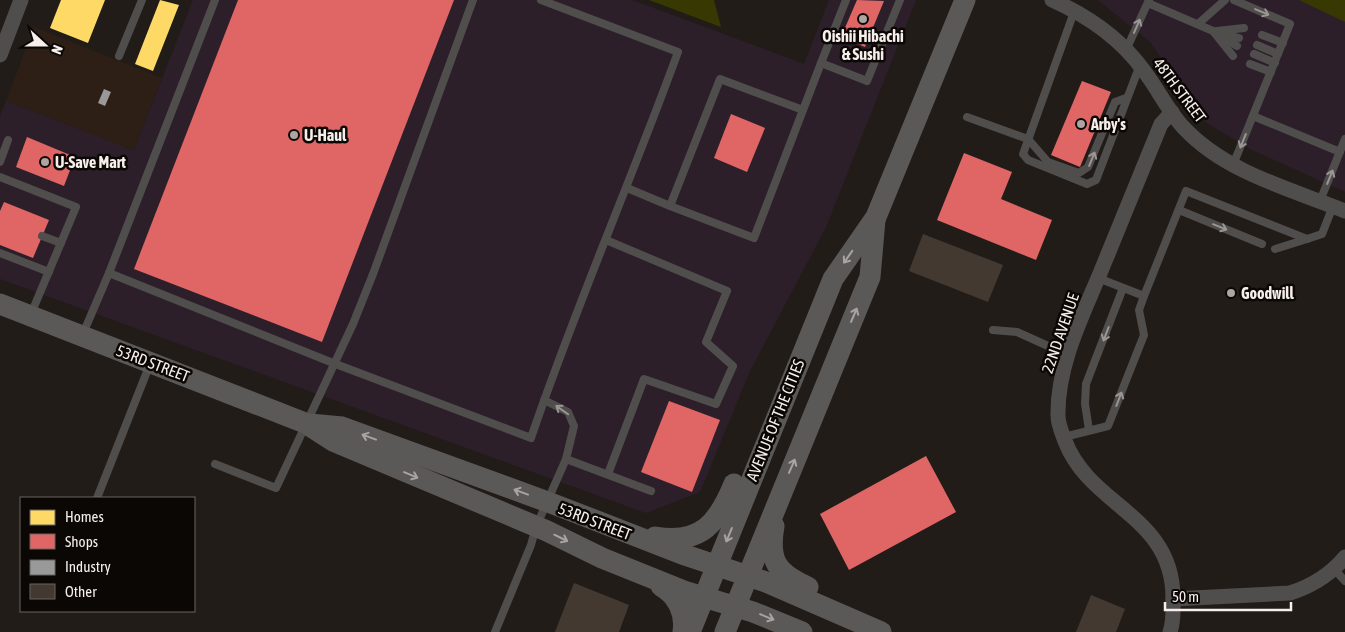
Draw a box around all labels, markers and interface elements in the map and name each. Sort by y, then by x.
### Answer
one-way arrow [1254,8,1269,17]
marker: Oishii Hibachi & Sushi [857,13,869,25]
one-way arrow [1132,19,1142,34]
north arrow [20,20,70,70]
place label: Oishii Hibachi & Sushi [822,27,904,63]
text: N [48,43,66,56]
street label: 48TH STREET [1150,54,1210,126]
place label: Arby's [1090,115,1126,133]
marker: Arby's [1075,118,1087,130]
place label: U-Haul [304,126,347,144]
marker: U-Haul [288,129,300,141]
one-way arrow [1238,132,1247,148]
one-way arrow [1087,152,1097,167]
place label: U-Save Mart [55,153,126,171]
marker: U-Save Mart [39,156,51,168]
one-way arrow [1325,170,1335,185]
one-way arrow [1212,222,1227,232]
one-way arrow [843,250,853,264]
place label: Goodwill [1241,284,1295,302]
marker: Goodwill [1225,287,1237,299]
street label: 22ND AVENUE [1038,290,1082,375]
one-way arrow [850,308,859,323]
one-way arrow [1100,326,1110,341]
street label: 53RD STREET [114,341,192,385]
street label: AVENUE OF THE CITIES [742,356,808,483]
one-way arrow [1115,392,1124,407]
one-way arrow [555,404,569,415]
one-way arrow [362,432,377,441]
one-way arrow [788,459,798,474]
one-way arrow [403,470,418,480]
one-way arrow [514,487,530,496]
legend [20,497,195,612]
street label: 53RD STREET [556,499,634,543]
text: Homes [65,508,104,525]
one-way arrow [723,527,732,542]
text: Shops [65,533,98,550]
one-way arrow [553,534,568,543]
text: Industry [65,558,111,575]
scale bar [1165,580,1291,612]
text: Other [65,583,97,600]
text: 50 m [1172,588,1199,605]
one-way arrow [759,613,774,623]

